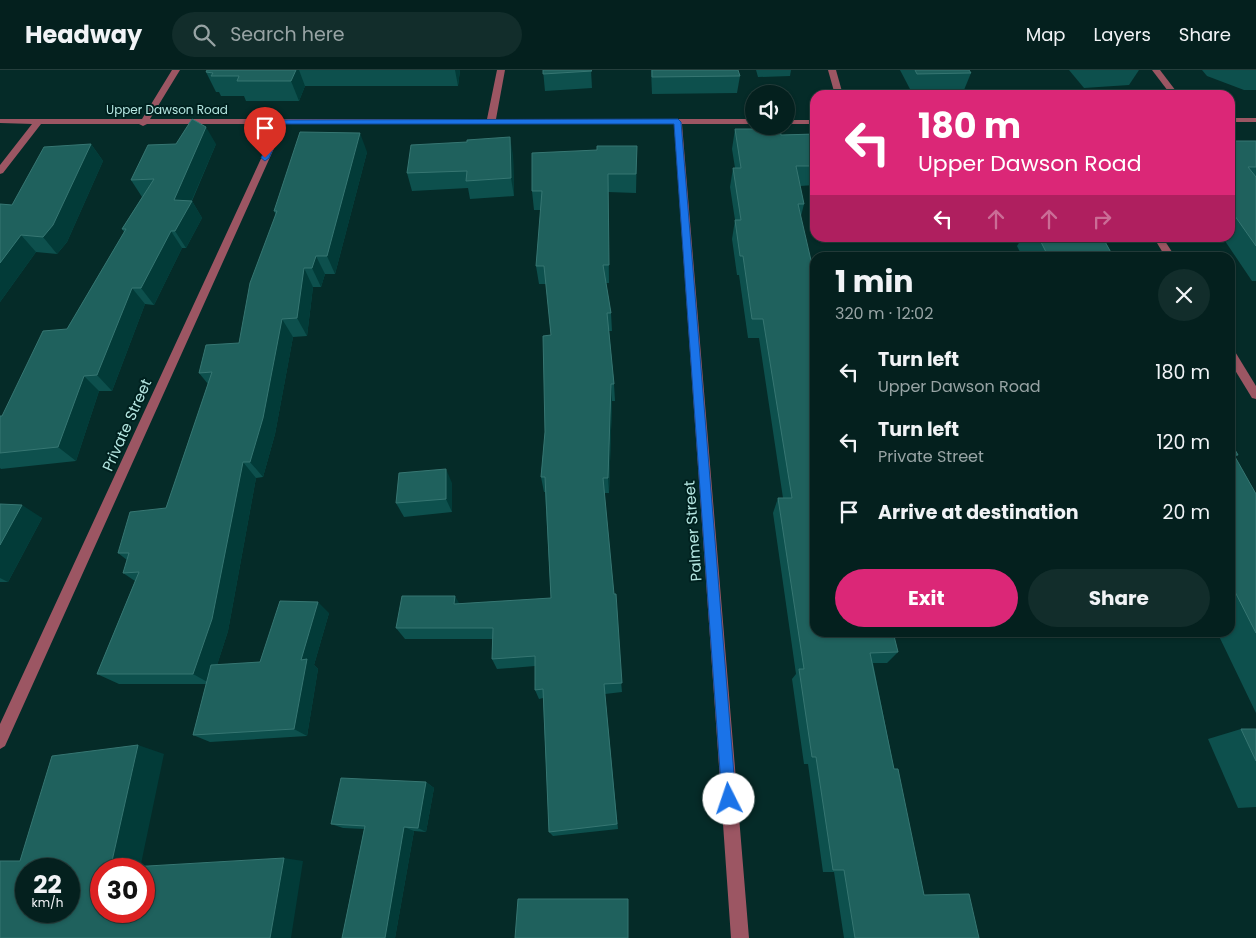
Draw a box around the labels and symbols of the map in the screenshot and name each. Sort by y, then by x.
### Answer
street label: Upper Dawson Road [106,101,228,118]
pin [244,107,286,158]
street label: Private Street [97,375,156,474]
street label: Palmer Street [679,480,706,582]
position arrow [702,772,754,824]
speed limit sign: 30 [90,858,155,923]

